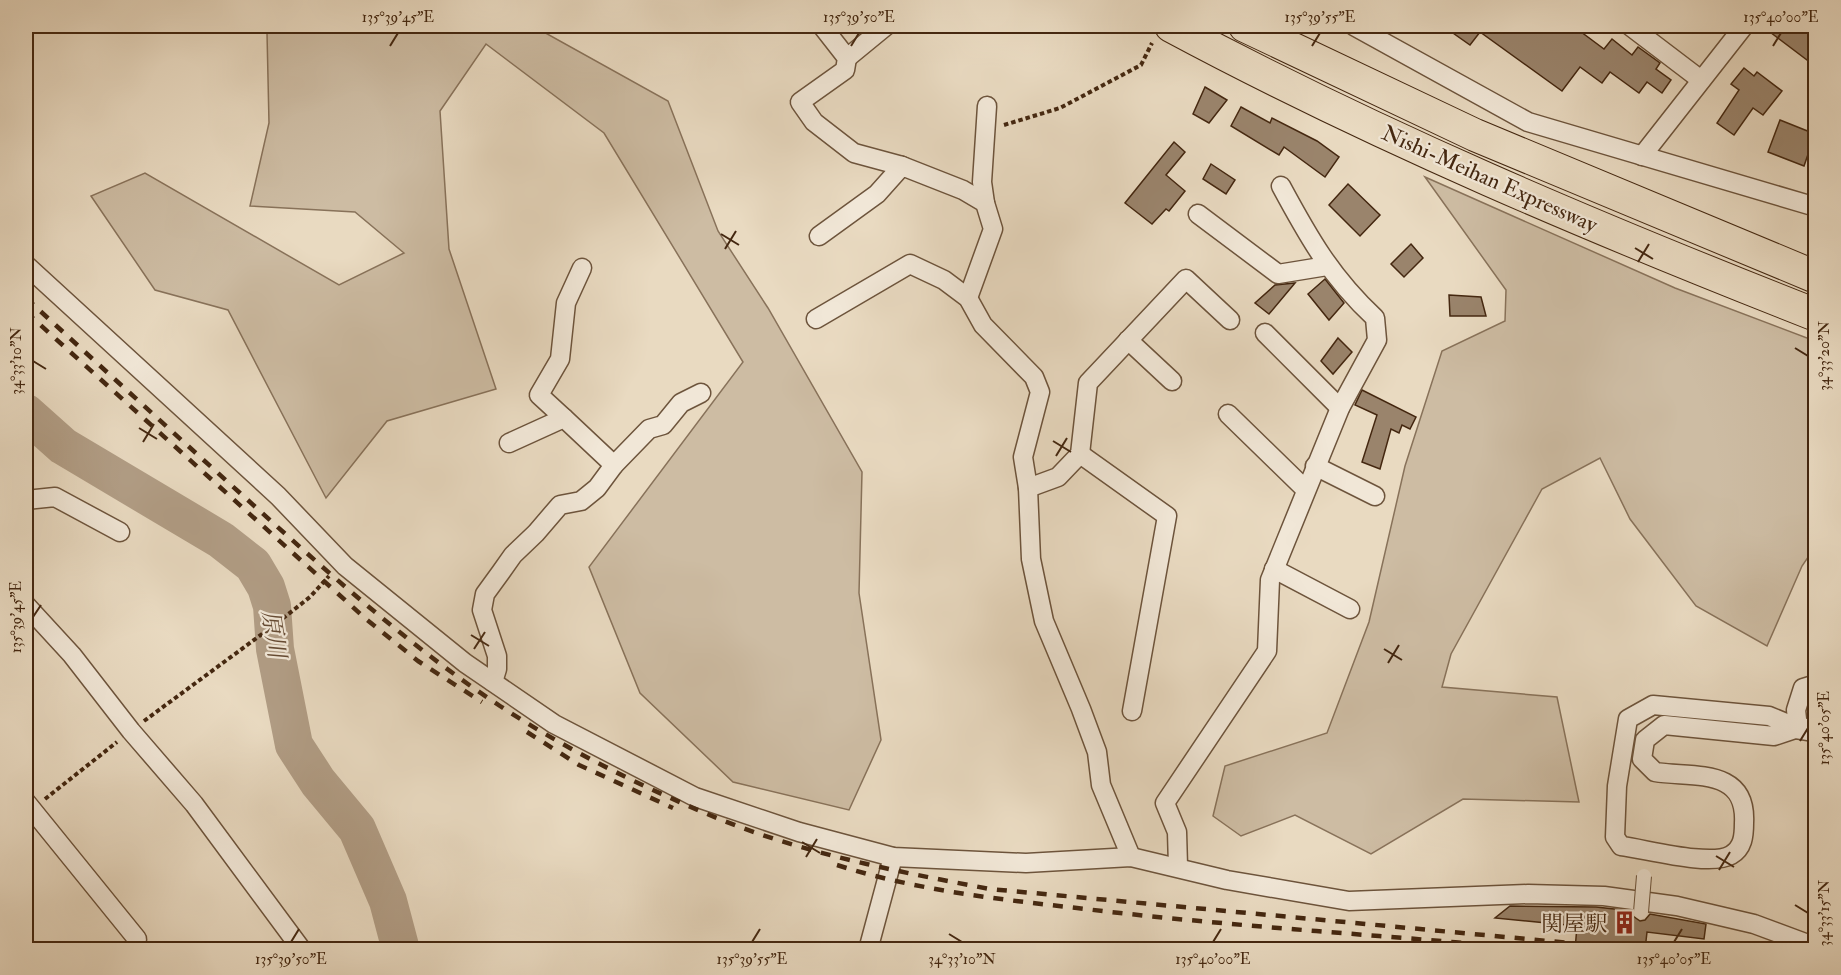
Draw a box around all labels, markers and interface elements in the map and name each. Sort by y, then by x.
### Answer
text: 135°39'45"E [362,8,434,27]
text: 135°39'50"E [823,8,895,27]
text: 135°39'55"E [1285,8,1356,27]
text: 135°40'00"E [1743,8,1819,27]
street label: Nishi-Meihan Expressway [1377,119,1602,240]
text: 34°33'20"N [1815,321,1834,391]
text: 34°33'10"N [7,327,26,395]
text: 135°39'45"E [7,581,26,653]
water label: 原川 [254,608,293,663]
text: 135°40'05"E [1815,691,1834,765]
text: 34°33'15"N [1815,879,1834,946]
place label: 関屋駅 [1541,910,1607,938]
building icon: 関屋駅 [1612,910,1638,936]
text: 135°39'50"E [255,950,327,969]
text: 135°39'55"E [717,950,788,969]
text: 34°33'10"N [928,950,996,969]
text: 135°40'00"E [1175,950,1251,969]
text: 135°40'05"E [1637,950,1711,969]

